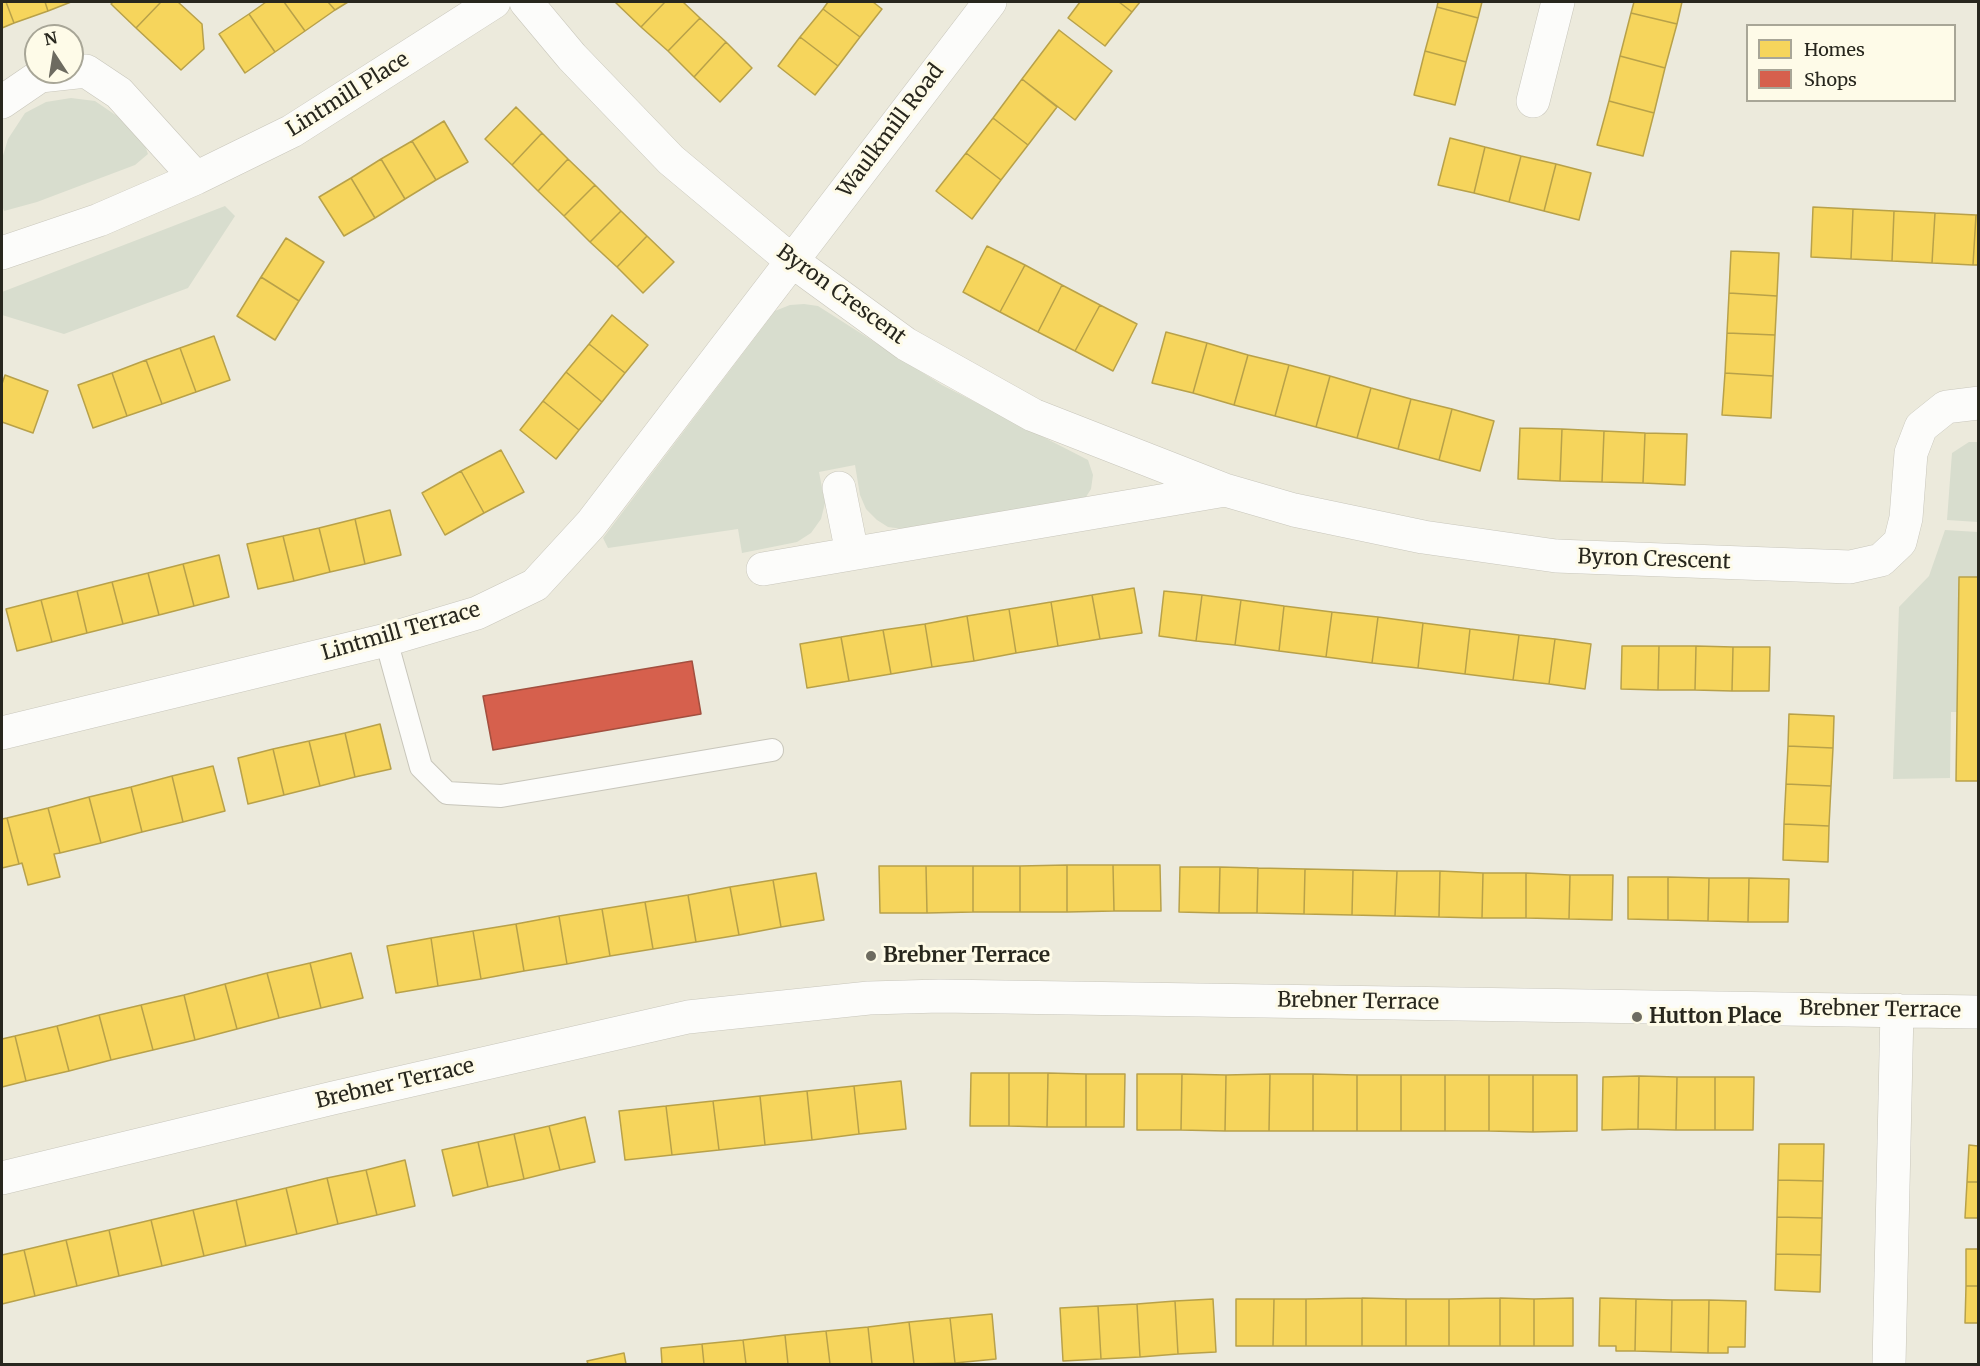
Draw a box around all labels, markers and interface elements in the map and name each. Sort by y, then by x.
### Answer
north arrow [24,24,84,84]
legend [1746,24,1956,102]
text: N [42,27,59,49]
text: Homes [1804,38,1865,61]
street label: Lintmill Place [282,47,414,143]
street label: Waulkmill Road [833,59,949,203]
text: Shops [1804,68,1857,91]
street label: Byron Crescent [772,240,910,350]
street label: Byron Crescent [1577,545,1731,575]
street label: Lintmill Terrace [319,597,483,667]
place label: Brebner Terrace [883,943,1050,969]
marker: Brebner Terrace [864,949,878,963]
street label: Brebner Terrace [1277,988,1439,1016]
street label: Brebner Terrace [1799,996,1961,1024]
place label: Hutton Place [1649,1004,1782,1030]
marker: Hutton Place [1630,1010,1644,1024]
street label: Brebner Terrace [313,1053,477,1115]

